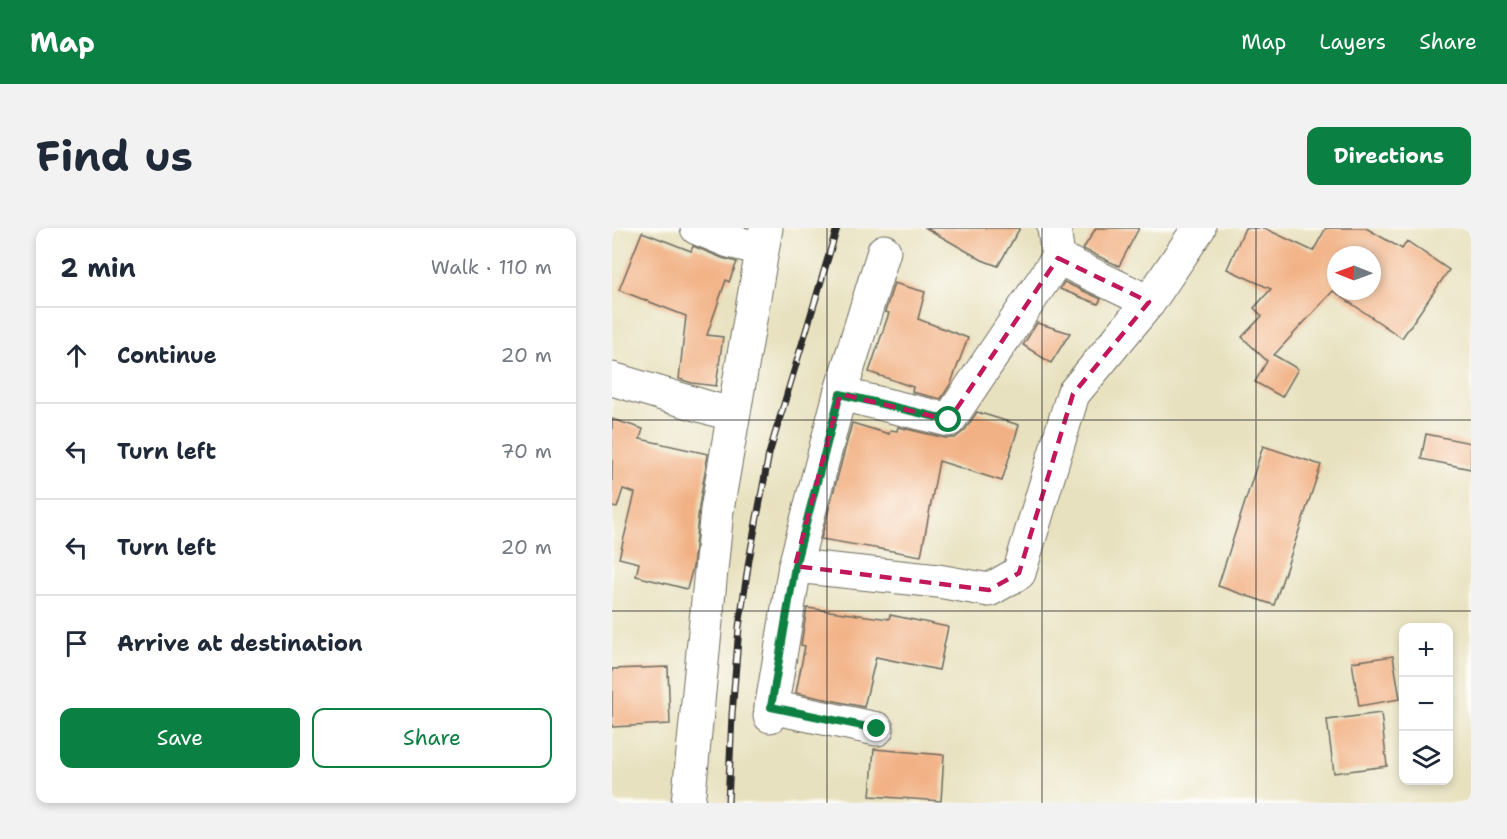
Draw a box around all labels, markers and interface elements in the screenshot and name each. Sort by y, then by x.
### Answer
text: Map [30,23,95,61]
text: Map [1241,28,1286,56]
text: Layers [1319,28,1386,56]
text: Share [1419,28,1477,56]
button: Directions [1307,127,1471,185]
text: Find us [36,128,193,184]
north arrow [1327,246,1381,300]
text: 2 min [60,250,136,285]
text: Walk · 110 m [431,254,552,280]
icon: ahead [60,339,93,372]
text: Continue [117,341,217,370]
text: 20 m [501,342,552,368]
route start [935,406,961,432]
icon: left [60,435,93,468]
text: Turn left [117,437,216,466]
text: 70 m [500,438,552,464]
icon: left [60,531,93,564]
text: Turn left [117,533,216,562]
text: 20 m [501,534,552,560]
map controls [1399,623,1453,785]
button: + [1399,623,1453,677]
icon: arrive [60,627,93,660]
text: Arrive at destination [117,629,363,658]
button: − [1399,677,1453,731]
button: Save [60,708,300,768]
button: Share [312,708,552,768]
route end [863,715,889,741]
button: layers [1399,731,1453,785]

